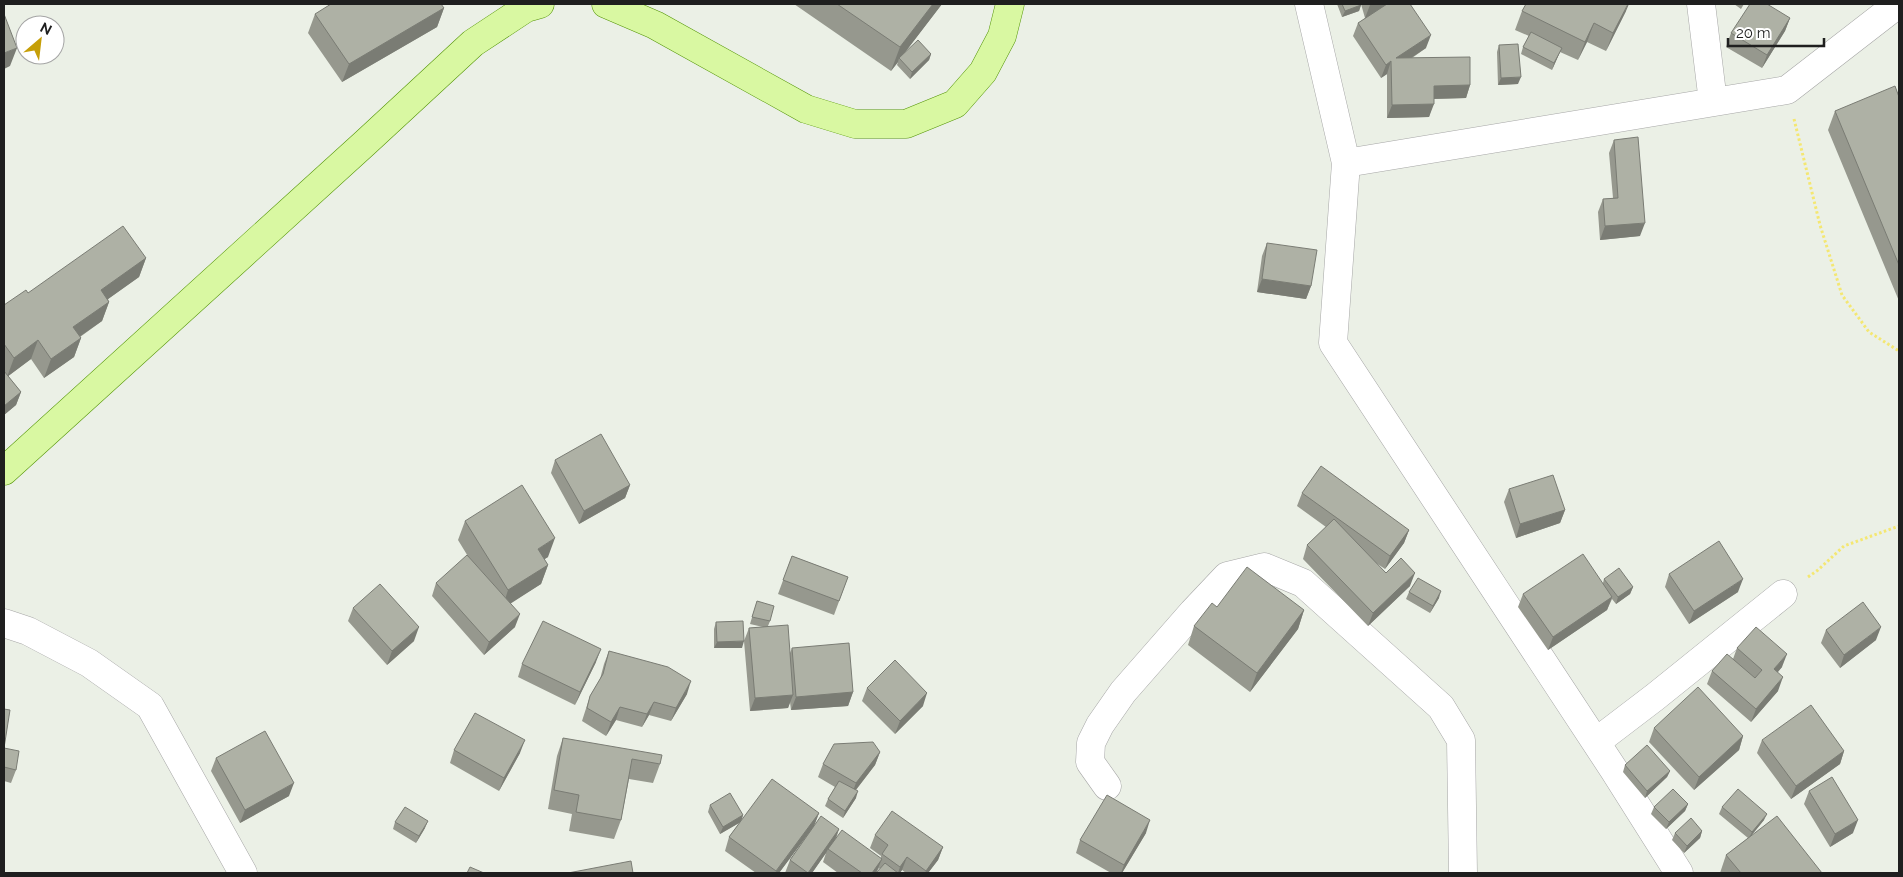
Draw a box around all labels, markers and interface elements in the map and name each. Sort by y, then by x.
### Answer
north arrow [15,15,65,65]
scale bar [1728,15,1824,47]
text: N [38,19,55,38]
text: 20 m [1736,24,1771,42]

